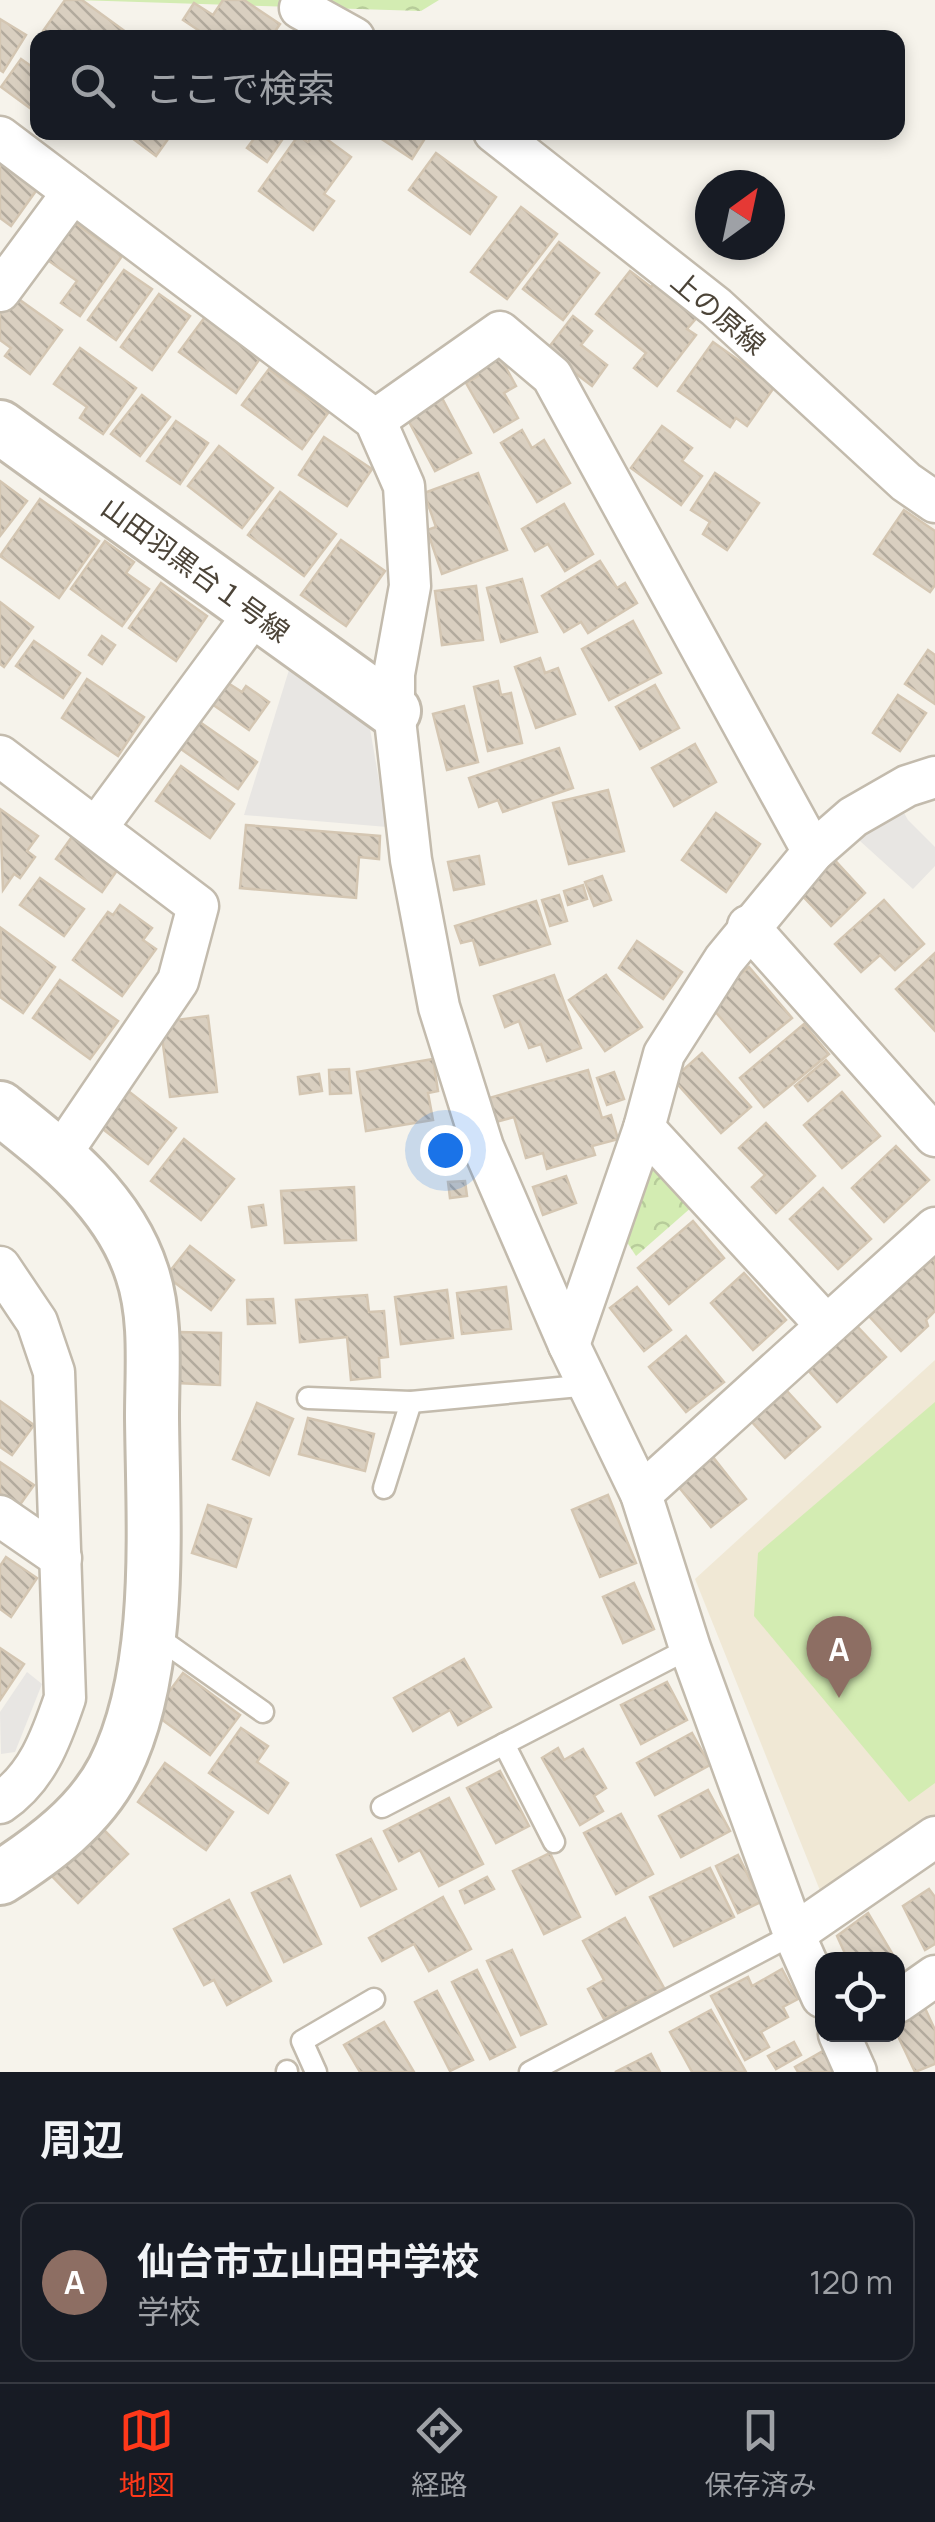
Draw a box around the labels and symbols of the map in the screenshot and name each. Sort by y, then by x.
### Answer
north arrow [695,170,785,260]
street label: 上の原線 [664,261,774,363]
street label: 山田羽黒台１号線 [94,488,298,650]
your location [420,1125,471,1176]
pin: A [806,1616,872,1698]

